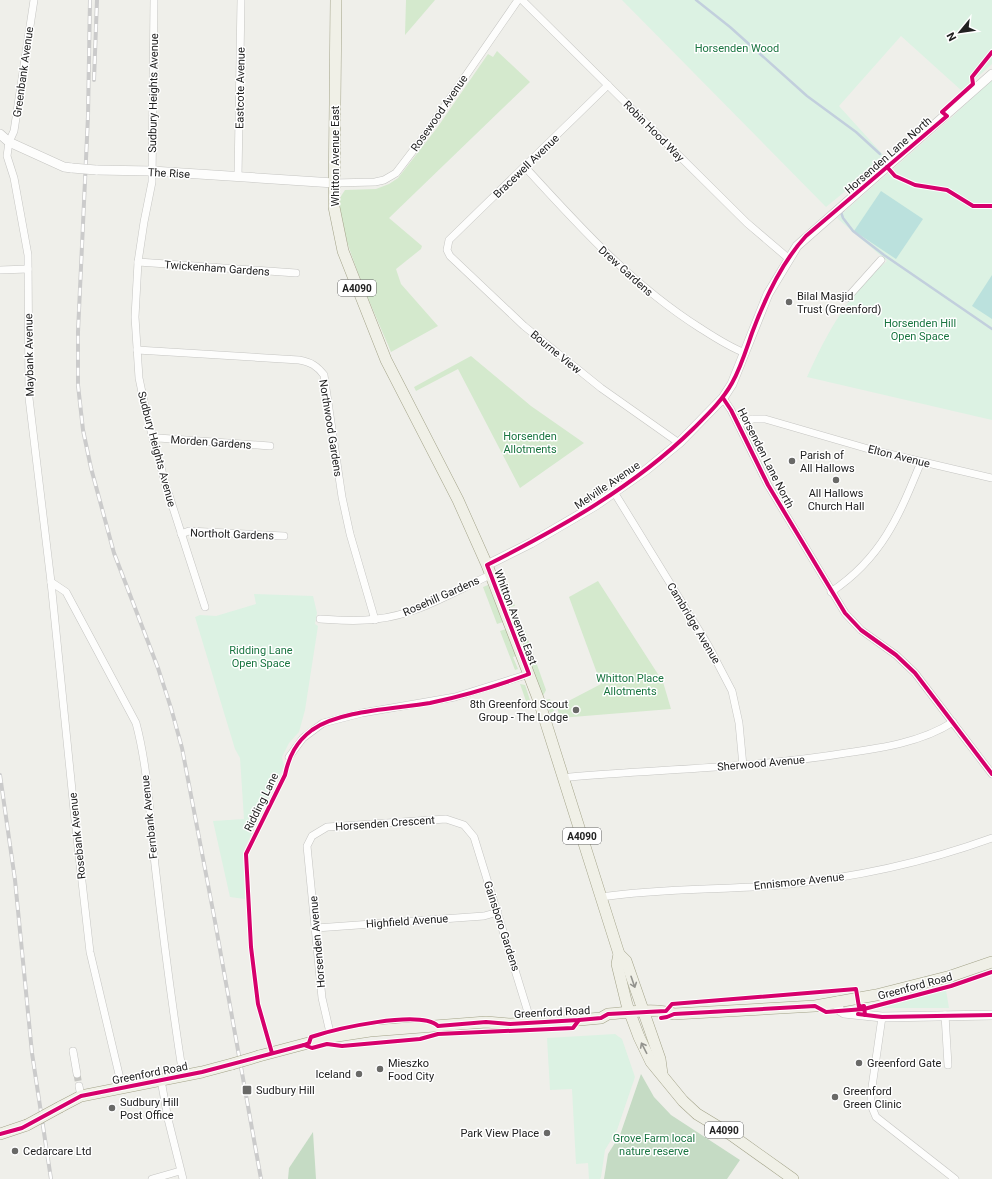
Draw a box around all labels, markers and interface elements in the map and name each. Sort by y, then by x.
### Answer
north arrow [940,12,980,52]
street label: Greenbank Avenue [11,26,36,118]
text: N [944,30,959,43]
street label: Sudbury Heights Avenue [146,33,161,153]
park label: Horsenden Wood [695,42,779,55]
street label: Eastcote Avenue [233,47,248,129]
street label: Rosewood Avenue [408,72,471,154]
street label: Robin Hood Way [621,98,687,165]
street label: Whitton Avenue East [329,105,342,206]
street label: Horsenden Lane North [842,114,934,197]
street label: Bracewell Avenue [491,132,562,201]
street label: The Rise [148,166,191,181]
street label: Drew Gardens [596,244,656,299]
street label: Twickenham Gardens [164,258,270,279]
road number: A4090 [338,280,376,296]
place label: Bilal Masjid Trust (Greenford) [797,290,882,316]
marker: Bilal Masjid Trust (Greenford) [784,297,794,307]
street label: Maybank Avenue [22,313,37,397]
park label: Horsenden Hill Open Space [884,317,956,343]
street label: Bourne View [528,328,584,377]
street label: Northwood Gardens [316,378,345,478]
street label: Sudbury Heights Avenue [135,390,178,509]
street label: Horsenden Lane North [735,406,796,510]
park label: Horsenden Allotments [503,430,557,456]
street label: Morden Gardens [170,433,252,452]
street label: Elton Avenue [867,443,931,471]
place label: Parish of All Hallows [800,449,855,475]
marker: Parish of All Hallows [787,456,797,466]
street label: Melville Avenue [572,459,643,512]
marker: All Hallows Church Hall [831,475,841,485]
place label: All Hallows Church Hall [808,487,864,513]
street label: Northolt Gardens [190,527,274,542]
street label: Whitton Avenue East [491,568,540,667]
street label: Rosehill Gardens [401,574,482,619]
street label: Cambridge Avenue [664,580,723,666]
park label: Ridding Lane Open Space [229,644,293,670]
park label: Whitton Place Allotments [596,672,664,698]
place label: 8th Greenford Scout Group - The Lodge [470,698,568,724]
marker: 8th Greenford Scout Group - The Lodge [571,705,581,715]
street label: Sherwood Avenue [717,753,806,774]
street label: Ridding Lane [242,771,281,834]
street label: Fernbank Avenue [139,774,160,859]
street label: Rosebank Avenue [66,792,89,880]
street label: Horsenden Crescent [335,814,436,833]
road number: A4090 [563,828,601,844]
street label: Ennismore Avenue [753,870,845,893]
street label: Gainsboro Gardens [481,880,522,973]
street label: Horsenden Avenue [307,895,328,988]
street label: Highfield Avenue [366,912,449,931]
street label: Greenford Road [876,970,954,1003]
one-way arrow [630,975,637,988]
street label: Greenford Road [513,1004,591,1021]
one-way arrow [640,1043,647,1055]
place label: Mieszko Food City [388,1057,435,1083]
place label: Greenford Gate [867,1057,942,1070]
marker: Greenford Gate [854,1058,864,1068]
street label: Greenford Road [111,1060,189,1087]
marker: Mieszko Food City [375,1064,385,1074]
place label: Iceland [315,1068,351,1081]
marker: Iceland [354,1069,364,1079]
marker: Sudbury Hill [241,1084,253,1096]
place label: Sudbury Hill [256,1084,315,1097]
place label: Greenford Green Clinic [843,1085,902,1111]
marker: Greenford Green Clinic [830,1092,840,1102]
place label: Sudbury Hill Post Office [120,1096,179,1122]
marker: Sudbury Hill Post Office [107,1103,117,1113]
road number: A4090 [705,1122,743,1138]
place label: Park View Place [460,1127,539,1140]
marker: Park View Place [542,1128,552,1138]
park label: Grove Farm local nature reserve [613,1132,695,1158]
place label: Cedarcare Ltd [23,1145,91,1158]
marker: Cedarcare Ltd [10,1146,20,1156]

